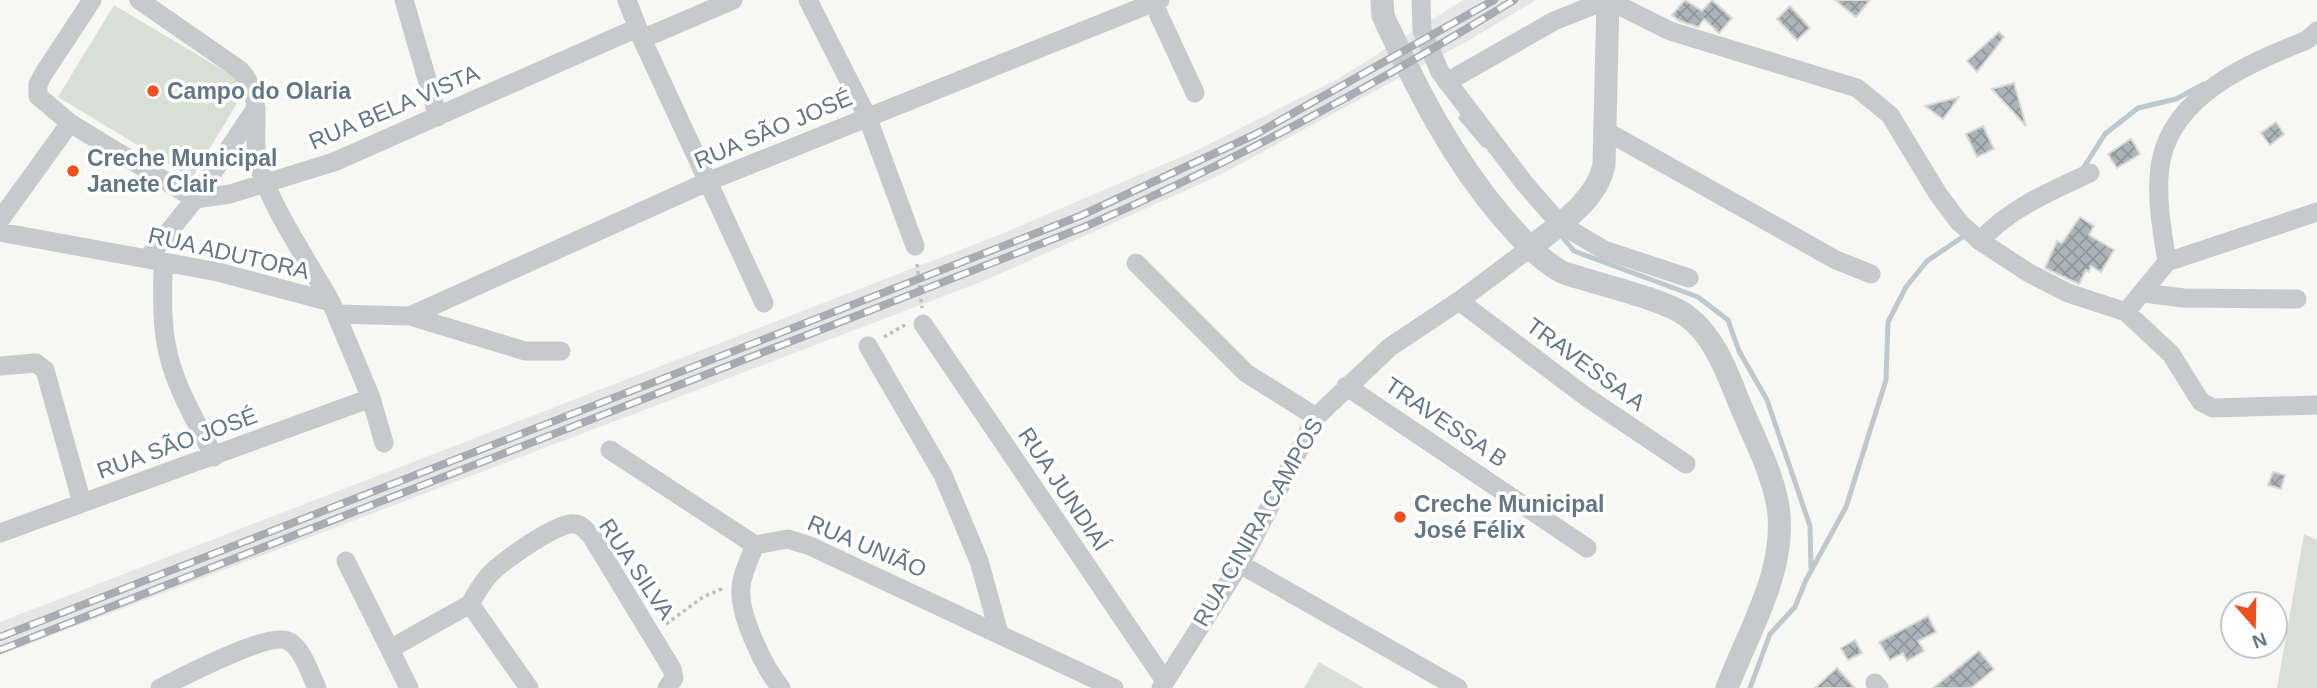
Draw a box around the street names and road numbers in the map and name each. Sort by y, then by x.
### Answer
street label: RUA BELA VISTA [305,59,484,155]
street label: RUA SÃO JOSÉ [690,84,856,174]
street label: RUA ADUTORA [146,222,313,284]
street label: TRAVESSA A [1522,312,1651,416]
street label: TRAVESSA B [1380,372,1512,472]
street label: RUA SÃO JOSÉ [93,402,261,484]
street label: RUA CINIRA CAMPOS [1188,413,1328,631]
street label: RUA JUNDIAÍ [1013,422,1115,556]
street label: RUA UNIÃO [804,509,930,583]
street label: RUA SILVA [594,514,680,625]

